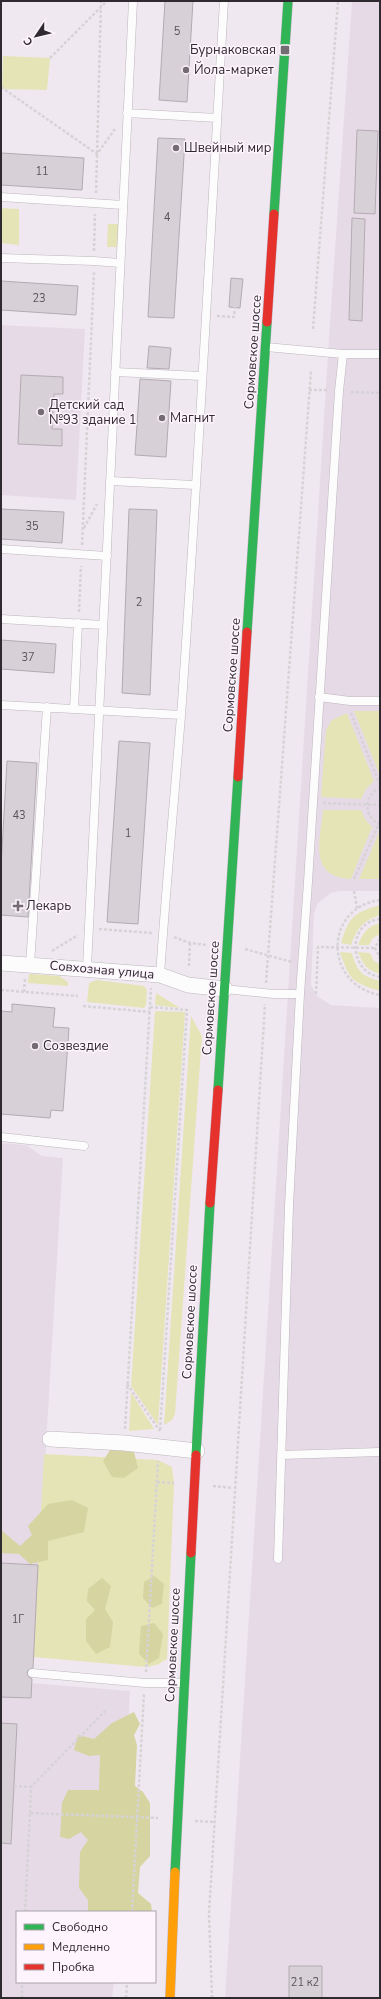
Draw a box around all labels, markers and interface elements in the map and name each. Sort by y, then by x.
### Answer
north arrow [16,16,56,56]
house number: 5 [174,24,181,39]
text: С [20,34,37,49]
place label: Бурнаковская [190,41,276,59]
marker: Бурнаковская [279,44,291,56]
place label: Йола-маркет [194,60,274,79]
marker: Йола-маркет [181,65,191,75]
place label: Швейный мир [184,139,272,157]
marker: Швейный мир [171,143,181,153]
house number: 11 [35,164,49,179]
house number: 4 [164,210,171,225]
house number: 23 [32,291,46,306]
street label: Сормовское шоссе [240,294,266,410]
place label: Детский сад №93 здание 1 [49,396,137,429]
marker: Детский сад №93 здание 1 [36,407,46,417]
place label: Магнит [170,409,215,427]
marker: Магнит [157,413,167,423]
house number: 35 [25,519,39,534]
house number: 2 [136,595,142,610]
street label: Сормовское шоссе [219,617,245,733]
house number: 37 [21,650,35,665]
house number: 43 [12,808,26,823]
house number: 1 [125,826,131,841]
place label: Лекарь [26,897,71,915]
marker: Лекарь [13,901,23,911]
street label: Сормовское шоссе [198,940,224,1056]
street label: Совхозная улица [49,956,155,984]
place label: Созвездие [43,1037,109,1055]
marker: Созвездие [30,1041,40,1051]
street label: Сормовское шоссе [178,1264,202,1380]
street label: Сормовское шоссе [161,1587,185,1703]
house number: 1Г [12,1612,24,1627]
legend [16,1911,156,1983]
text: Свободно [52,1919,108,1935]
text: Медленно [52,1939,110,1955]
text: Пробка [52,1959,95,1975]
house number: 21 к2 [291,1975,319,1990]

